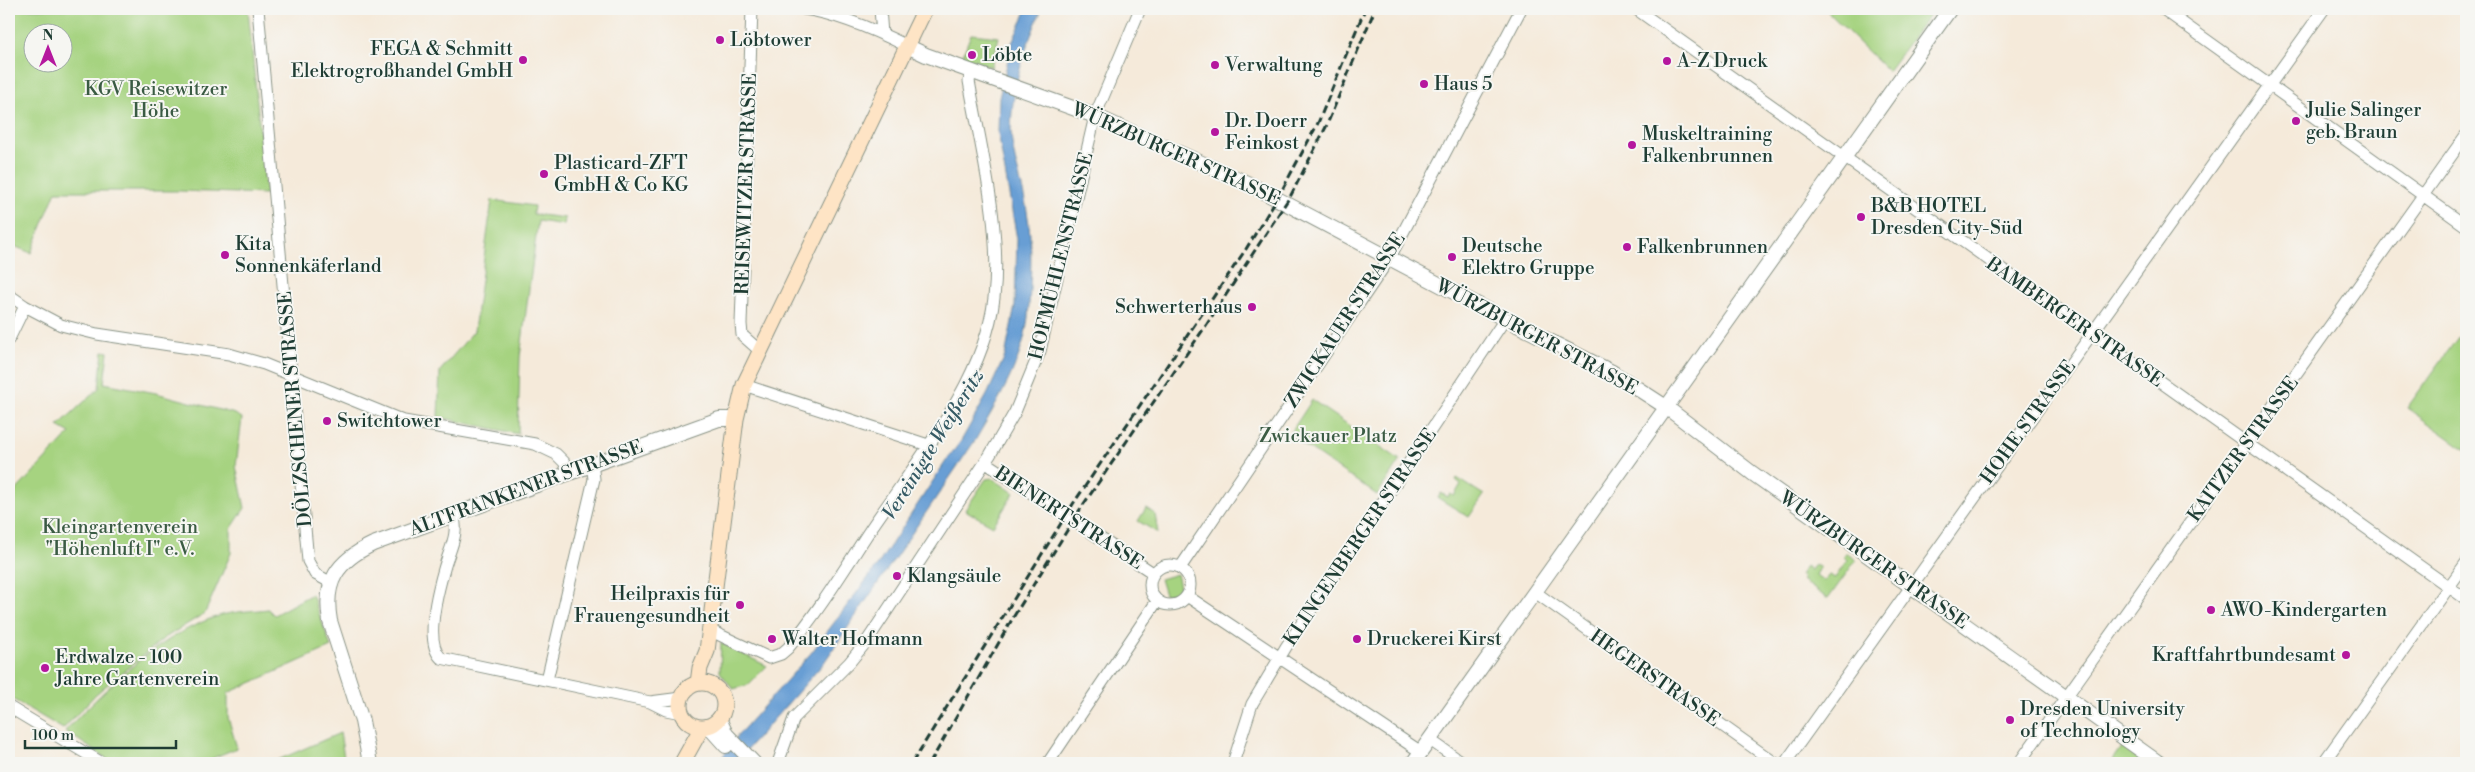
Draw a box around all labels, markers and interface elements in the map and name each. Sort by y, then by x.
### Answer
north arrow [22,22,72,72]
text: N [42,27,54,45]
place label: Löbtower [730,28,812,52]
marker: Löbtower [714,34,726,46]
place label: FEGA & Schmitt Elektrogroßhandel GmbH [291,37,513,83]
place label: Löbte [982,43,1032,67]
marker: Löbte [966,49,978,61]
place label: A-Z Druck [1676,49,1768,73]
place label: Verwaltung [1224,53,1323,77]
marker: FEGA & Schmitt Elektrogroßhandel GmbH [517,54,529,66]
marker: A-Z Druck [1661,55,1673,67]
marker: Verwaltung [1209,59,1221,71]
street label: REISEWITZER STRASSE [730,72,762,296]
place label: Haus 5 [1434,72,1492,96]
park label: KGV Reisewitzer Höhe [84,77,228,123]
marker: Haus 5 [1418,78,1430,90]
street label: WÜRZBURGER STRASSE [1067,96,1284,211]
place label: Julie Salinger geb. Braun [2305,98,2422,144]
place label: Dr. Doerr Feinkost [1225,109,1307,155]
marker: Julie Salinger geb. Braun [2290,115,2302,127]
place label: Muskeltraining Falkenbrunnen [1642,122,1773,168]
marker: Dr. Doerr Feinkost [1209,126,1221,138]
marker: Muskeltraining Falkenbrunnen [1626,139,1638,151]
street label: HOFMÜHLENSTRASSE [1023,149,1098,362]
place label: Plasticard-ZFT GmbH & Co KG [554,151,689,197]
marker: Plasticard-ZFT GmbH & Co KG [538,168,550,180]
place label: B&B HOTEL Dresden City-Süd [1870,194,2023,240]
marker: B&B HOTEL Dresden City-Süd [1855,211,1867,223]
street label: ZWICKAUER STRASSE [1279,228,1411,412]
place label: Kita Sonnenkäferland [235,232,382,278]
place label: Deutsche Elektro Gruppe [1462,234,1595,280]
place label: Falkenbrunnen [1637,235,1768,259]
marker: Falkenbrunnen [1621,241,1633,253]
marker: Kita Sonnenkäferland [219,249,231,261]
marker: Deutsche Elektro Gruppe [1446,251,1458,263]
street label: BAMBERGER STRASSE [1981,251,2168,392]
street label: WÜRZBURGER STRASSE [1431,272,1643,401]
street label: DÖLZSCHENER STRASSE [272,290,317,528]
place label: Schwerterhaus [1115,295,1242,319]
marker: Schwerterhaus [1246,301,1258,313]
street label: HOHE STRASSE [1975,355,2081,489]
water label: Vereinigte Weißeritz [878,365,991,525]
street label: KAITZER STRASSE [2182,371,2304,527]
place label: Switchtower [337,409,442,433]
marker: Switchtower [321,415,333,427]
park label: Zwickauer Platz [1259,424,1397,448]
street label: KLINGENBERGER STRASSE [1278,424,1442,650]
street label: ALTFRANKENER STRASSE [405,435,646,542]
street label: BIENERTSTRASSE [989,460,1148,575]
street label: WÜRZBURGER STRASSE [1774,484,1974,635]
park label: Kleingartenverein "Höhenluft I" e.V. [42,515,198,561]
place label: Klangsäule [907,564,1001,588]
marker: Klangsäule [891,570,903,582]
place label: Heilpraxis für Frauengesundheit [574,582,730,628]
place label: AWO-Kindergarten [2220,598,2387,622]
marker: Heilpraxis für Frauengesundheit [734,599,746,611]
marker: AWO-Kindergarten [2205,604,2217,616]
street label: HEGERSTRASSE [1585,624,1725,732]
place label: Walter Hofmann [781,627,923,651]
place label: Druckerei Kirst [1367,627,1502,651]
marker: Walter Hofmann [766,633,778,645]
marker: Druckerei Kirst [1351,633,1363,645]
place label: Kraftfahrtbundesamt [2152,643,2336,667]
place label: Erdwalze - 100 Jahre Gartenverein [54,645,219,691]
marker: Kraftfahrtbundesamt [2340,649,2352,661]
marker: Erdwalze - 100 Jahre Gartenverein [39,662,51,674]
place label: Dresden University of Technology [2020,697,2186,743]
marker: Dresden University of Technology [2004,714,2016,726]
scale bar [25,717,176,749]
text: 100 m [32,726,74,745]

